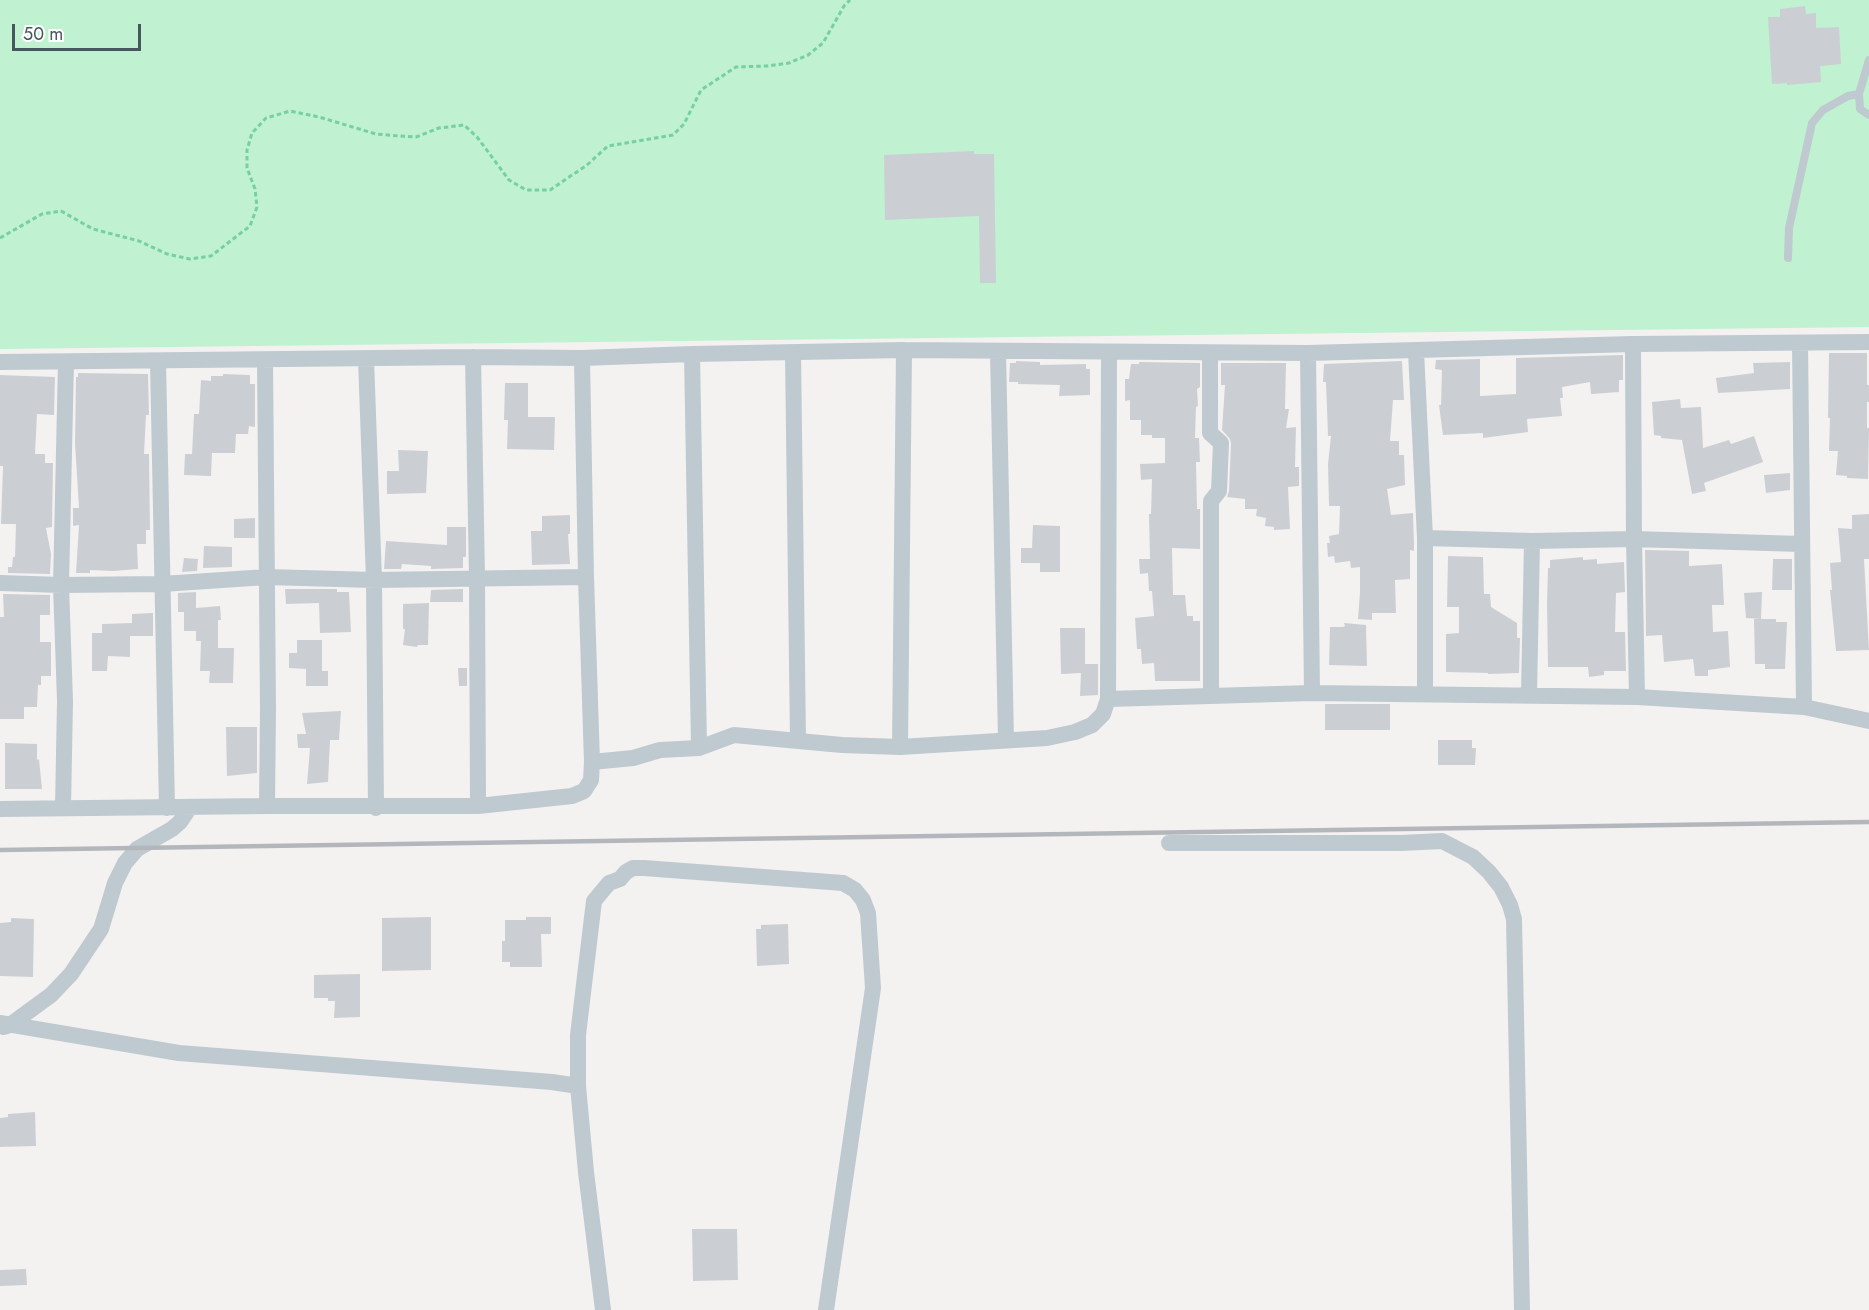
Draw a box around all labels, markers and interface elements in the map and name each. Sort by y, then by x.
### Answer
scale bar [15,12,144,50]
text: 50 m [23,21,63,47]

